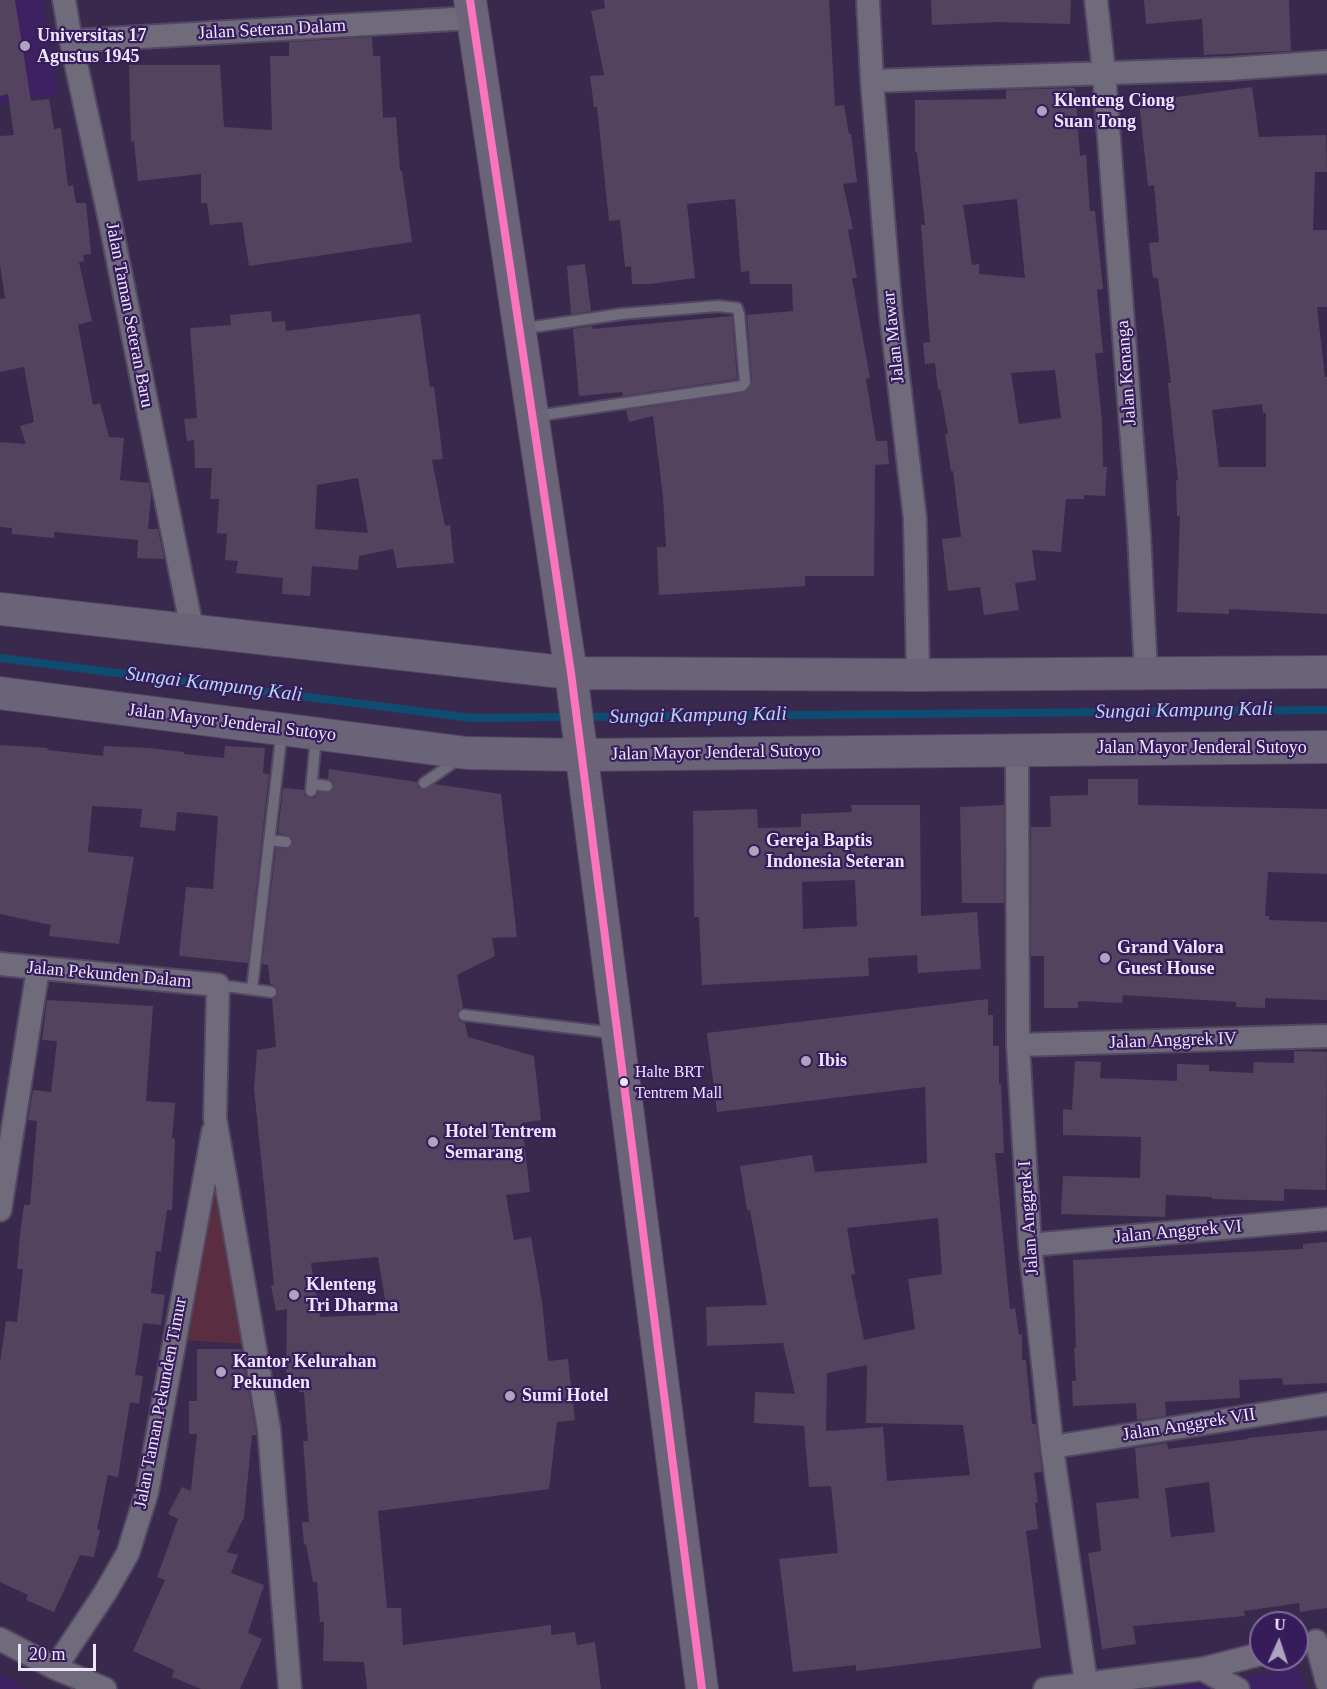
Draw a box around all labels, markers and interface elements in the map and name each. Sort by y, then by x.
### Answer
street label: Jalan Seteran Dalam [198,15,346,45]
place label: Universitas 17 Agustus 1945 [37,25,146,68]
marker: Universitas 17 Agustus 1945 [18,39,32,53]
place label: Klenteng Ciong Suan Tong [1054,90,1175,132]
marker: Klenteng Ciong Suan Tong [1035,104,1049,118]
street label: Jalan Taman Seteran Baru [100,221,158,409]
street label: Jalan Mawar [878,290,910,384]
street label: Jalan Kenanga [1113,320,1141,426]
water label: Sungai Kampung Kali [124,662,304,708]
water label: Sungai Kampung Kali [1095,697,1273,725]
street label: Jalan Mayor Jenderal Sutoyo [127,700,337,746]
water label: Sungai Kampung Kali [609,702,787,730]
street label: Jalan Mayor Jenderal Sutoyo [1097,737,1307,759]
street label: Jalan Mayor Jenderal Sutoyo [611,740,821,766]
place label: Gereja Baptis Indonesia Seteran [766,830,905,872]
marker: Gereja Baptis Indonesia Seteran [747,844,761,858]
place label: Grand Valora Guest House [1117,937,1224,980]
marker: Grand Valora Guest House [1098,951,1112,965]
street label: Jalan Pekunden Dalam [26,957,192,993]
street label: Jalan Anggrek IV [1109,1028,1237,1054]
place label: Ibis [818,1050,847,1072]
marker: Ibis [799,1054,813,1068]
place label: Halte BRT Tentrem Mall [635,1063,722,1101]
marker: Halte BRT Tentrem Mall [618,1076,630,1088]
place label: Hotel Tentrem Semarang [445,1121,556,1164]
marker: Hotel Tentrem Semarang [426,1135,440,1149]
street label: Jalan Anggrek I [1014,1160,1044,1276]
street label: Jalan Anggrek VI [1113,1216,1243,1248]
place label: Klenteng Tri Dharma [306,1274,398,1316]
marker: Klenteng Tri Dharma [287,1288,301,1302]
street label: Jalan Taman Pekunden Timur [130,1296,192,1510]
place label: Kantor Kelurahan Pekunden [233,1351,377,1394]
marker: Kantor Kelurahan Pekunden [214,1365,228,1379]
place label: Sumi Hotel [522,1385,609,1407]
marker: Sumi Hotel [503,1389,517,1403]
street label: Jalan Anggrek VII [1121,1404,1257,1446]
north arrow [1249,1611,1309,1671]
text: U [1274,1616,1286,1633]
scale bar [21,1632,99,1670]
text: 20 m [29,1644,66,1664]

